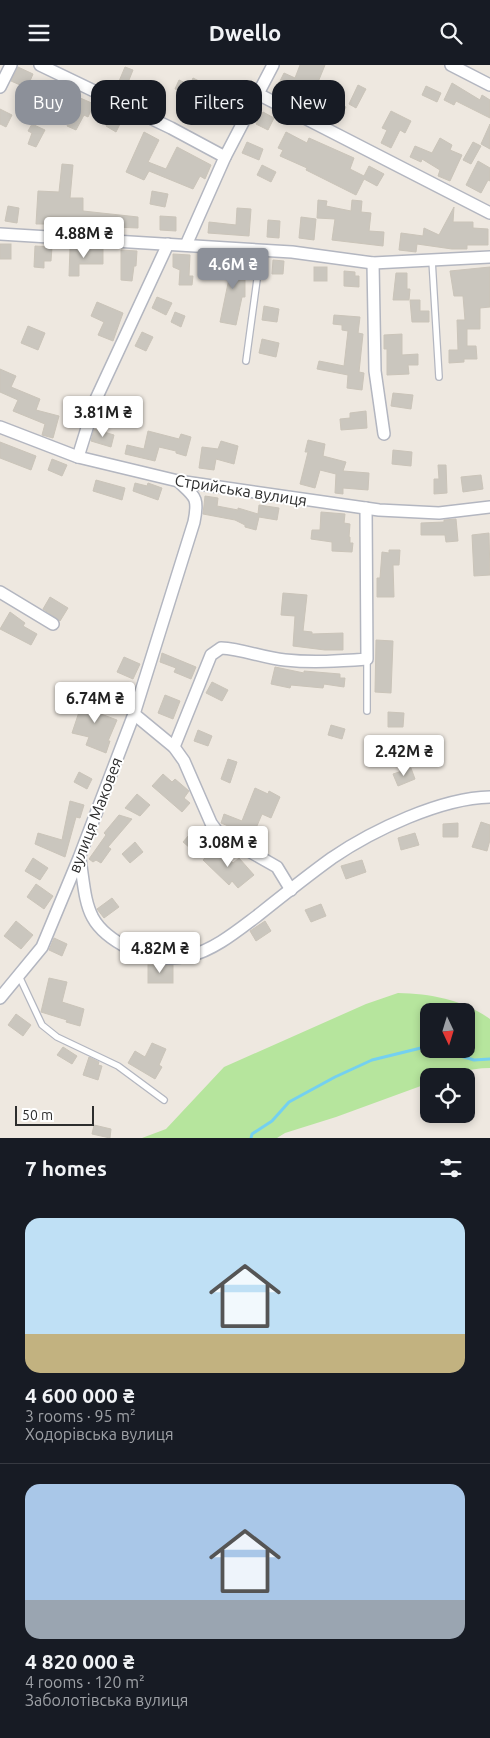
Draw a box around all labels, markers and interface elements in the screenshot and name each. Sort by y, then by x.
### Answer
icon: menu [25,19,53,47]
icon: search [437,19,465,47]
text: Dwello [209,20,281,45]
chip: Buy [15,80,81,125]
chip: Rent [91,80,166,125]
chip: Filters [176,80,262,125]
chip: New [272,80,345,125]
pin: 4.88M ₴ [38,217,130,259]
text: 4.88M ₴ [55,224,113,242]
pin: 4.6M ₴ [192,247,274,290]
text: 4.6M ₴ [208,255,258,273]
pin: 3.81M ₴ [57,395,149,438]
text: 3.81M ₴ [74,403,132,421]
street label: Стрийська вулиця [174,471,308,509]
pin: 6.74M ₴ [49,681,141,724]
text: 6.74M ₴ [66,689,124,707]
pin: 2.42M ₴ [358,735,450,777]
text: 2.42M ₴ [375,742,433,760]
street label: вулиця Маковея [65,755,125,875]
pin: 3.08M ₴ [182,825,274,868]
text: 3.08M ₴ [199,833,257,851]
pin: 4.82M ₴ [114,931,206,974]
text: 4.82M ₴ [131,939,189,957]
north arrow [420,1003,475,1057]
map controls [420,1003,475,1123]
button: locate [420,1068,475,1123]
scale bar [15,1103,94,1126]
text: 50 m [22,1107,53,1123]
icon: filters [437,1154,465,1182]
text: 7 homes [25,1156,107,1180]
icon: home [200,1251,290,1341]
text: 4 600 000 ₴ [25,1383,135,1407]
text: 3 rooms · 95 m² [25,1407,136,1425]
text: Ходорівська вулиця [25,1425,174,1443]
icon: home [200,1516,290,1606]
text: 4 820 000 ₴ [25,1649,135,1673]
text: 4 rooms · 120 m² [25,1673,145,1691]
text: Заболотівська вулиця [25,1691,188,1709]

